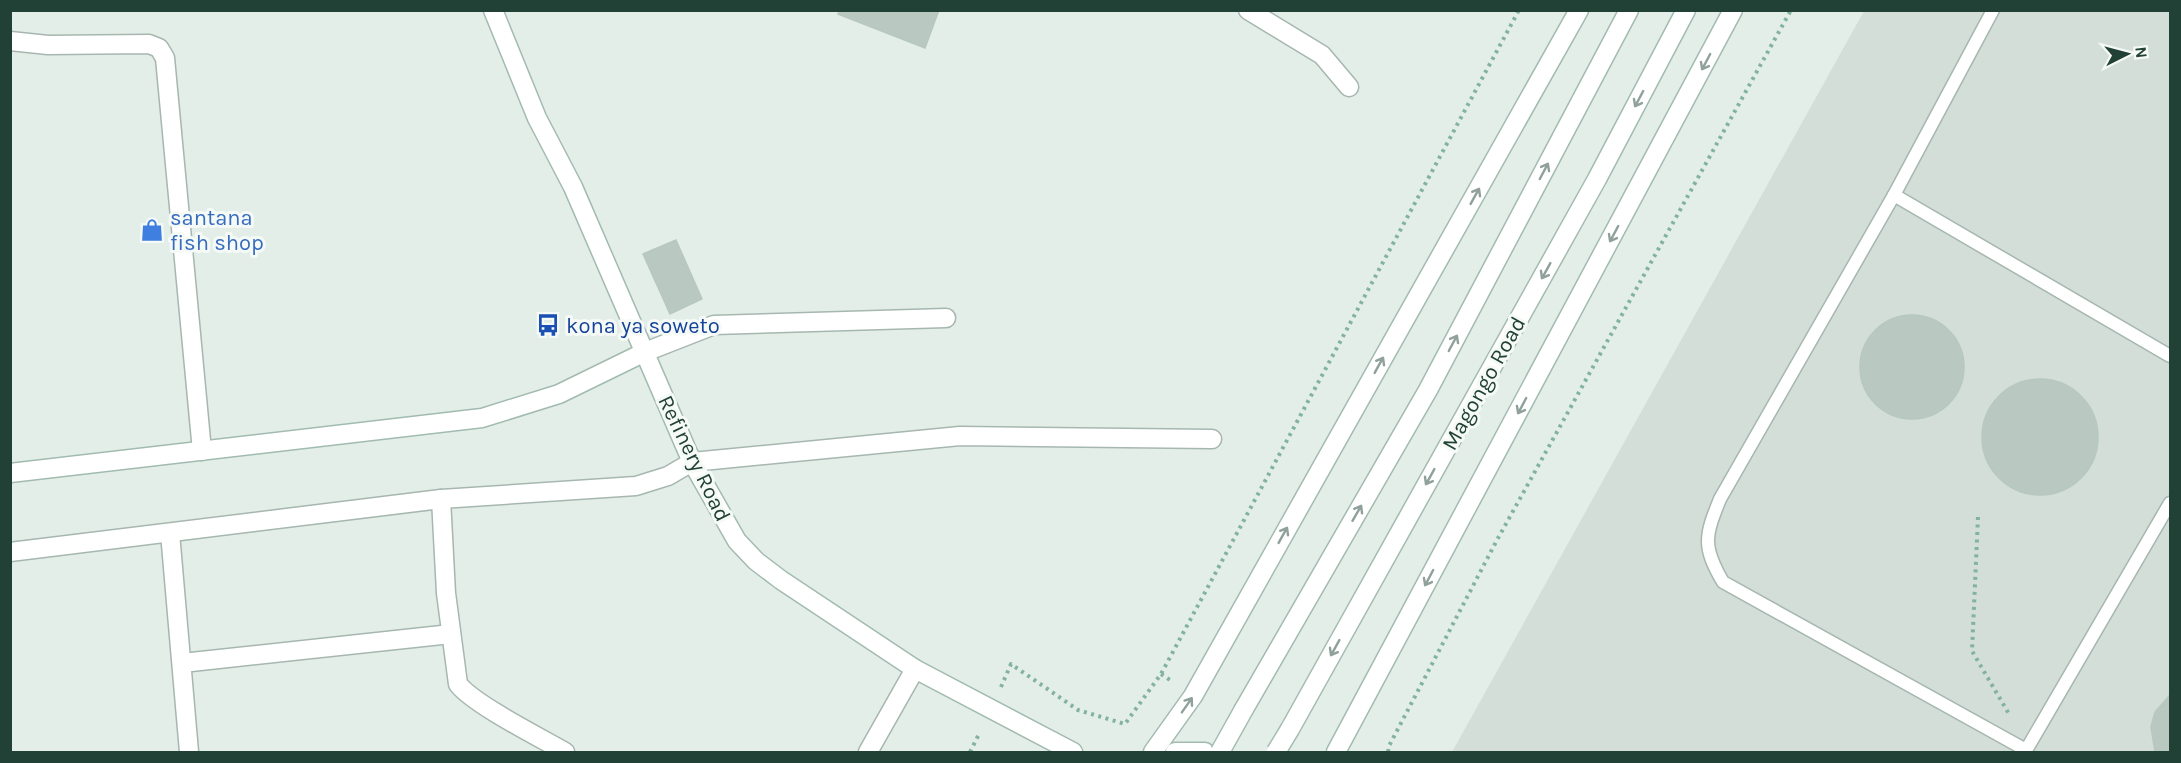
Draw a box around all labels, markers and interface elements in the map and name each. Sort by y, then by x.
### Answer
north arrow [2097,24,2157,84]
text: N [2131,46,2151,59]
one-way arrow [1700,53,1712,70]
one-way arrow [1633,90,1644,108]
one-way arrow [1538,163,1550,180]
one-way arrow [1470,187,1481,205]
place label: santana fish shop [170,205,264,256]
shop icon: santana fish shop [139,217,165,243]
one-way arrow [1608,225,1620,242]
one-way arrow [1539,262,1551,279]
bus stop icon: kona ya soweto [535,312,561,338]
street label: Magongo Road [1436,312,1531,455]
place label: kona ya soweto [566,313,720,339]
one-way arrow [1447,335,1459,352]
one-way arrow [1374,357,1385,375]
street label: Refinery Road [652,391,736,526]
one-way arrow [1516,397,1528,414]
one-way arrow [1424,468,1435,486]
one-way arrow [1351,505,1363,522]
one-way arrow [1278,527,1290,544]
one-way arrow [1423,568,1435,586]
one-way arrow [1329,639,1341,656]
one-way arrow [1181,697,1193,713]

